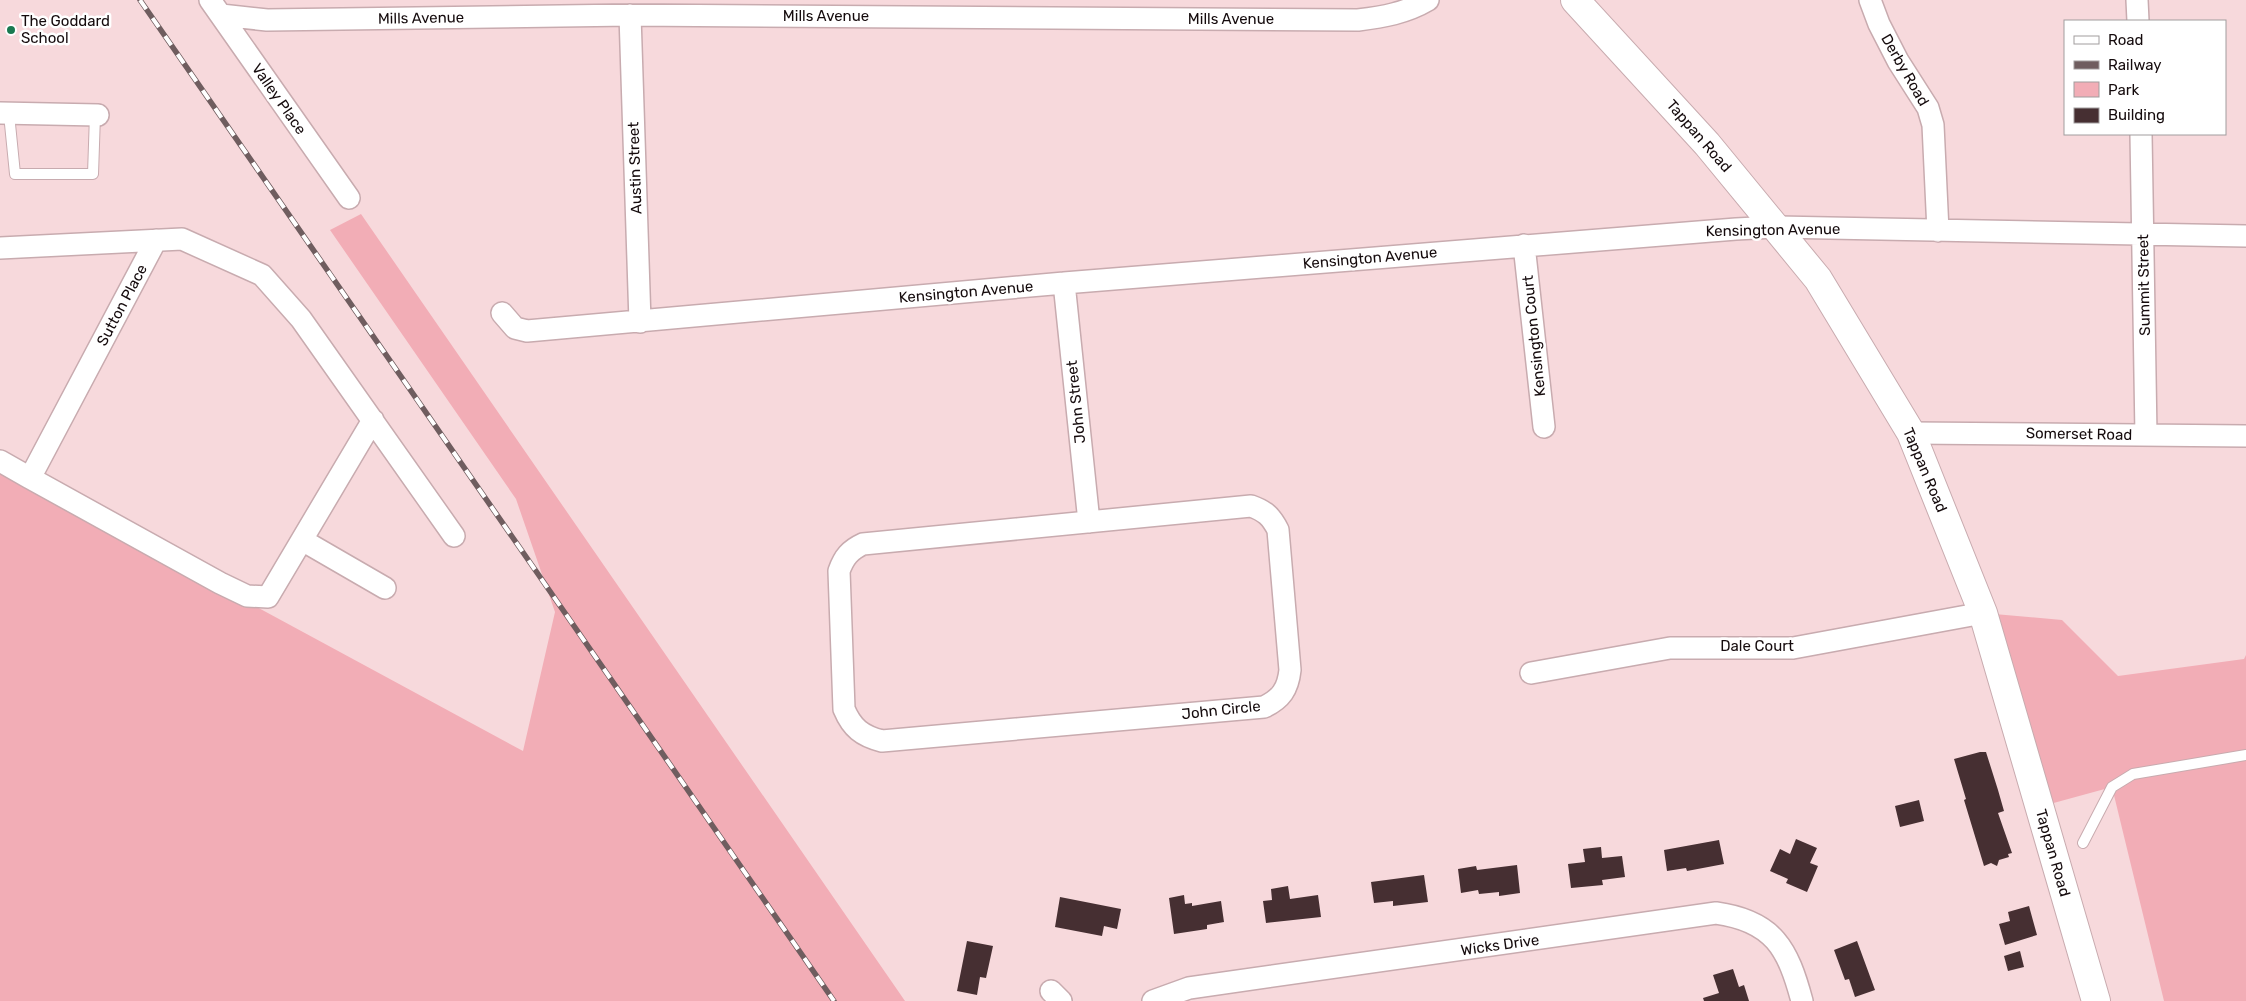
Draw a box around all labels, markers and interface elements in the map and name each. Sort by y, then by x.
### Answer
street label: Mills Avenue [783,7,869,25]
street label: Mills Avenue [378,8,464,28]
street label: Mills Avenue [1188,10,1274,28]
place label: The Goddard School [21,12,110,47]
legend [2064,20,2226,135]
marker: The Goddard School [5,24,17,36]
street label: Derby Road [1877,31,1933,109]
text: Road [2108,31,2144,49]
text: Railway [2108,56,2162,74]
street label: Valley Place [248,60,310,138]
text: Park [2108,81,2139,99]
street label: Tappan Road [1663,96,1735,176]
text: Building [2108,106,2165,124]
street label: Austin Street [624,121,646,214]
street label: Kensington Avenue [1705,220,1841,240]
street label: Summit Street [2134,234,2154,336]
street label: Kensington Avenue [1302,243,1438,273]
street label: Sutton Place [93,261,151,349]
street label: Kensington Court [1519,274,1549,398]
street label: Kensington Avenue [898,277,1034,307]
street label: John Street [1063,359,1089,444]
street label: Somerset Road [2026,424,2132,444]
street label: Tappan Road [1899,425,1951,515]
street label: Dale Court [1720,637,1794,655]
street label: John Circle [1181,697,1261,723]
street label: Tappan Road [2032,807,2074,899]
street label: Wicks Drive [1460,931,1540,959]

